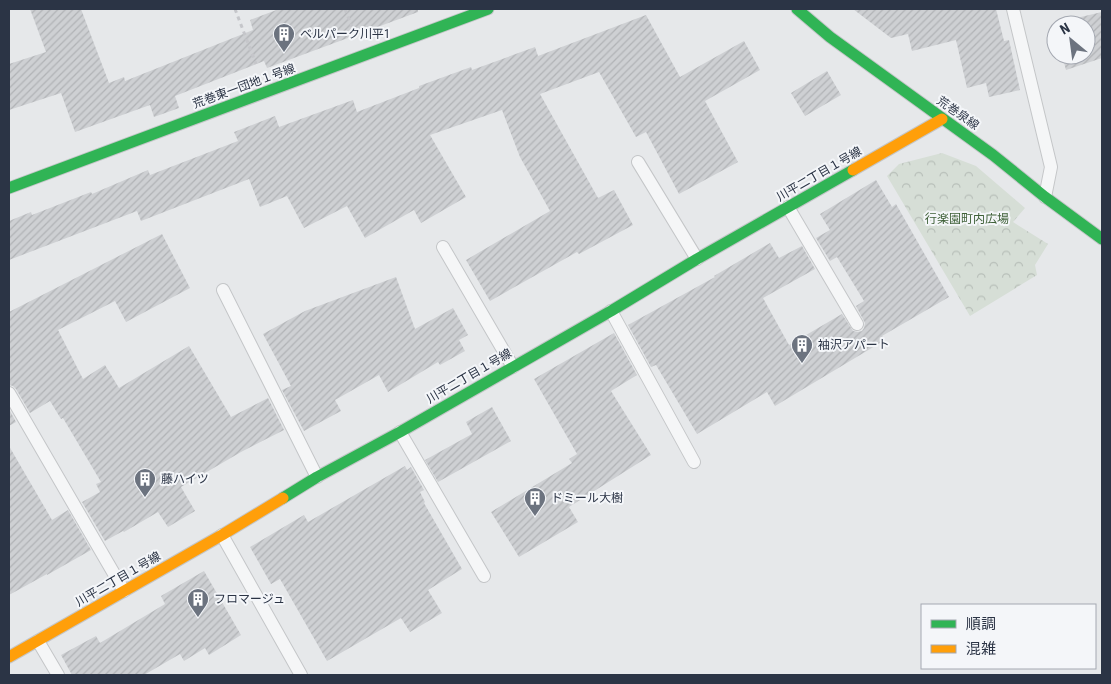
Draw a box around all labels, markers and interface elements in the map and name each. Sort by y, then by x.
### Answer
north arrow [1046,15,1096,65]
text: N [1057,20,1072,38]
building icon: ベルパーク川平1 [272,22,296,53]
place label: ベルパーク川平1 [300,27,390,41]
street label: 荒巻東一団地１号線 [191,61,297,111]
street label: 荒巻泉線 [934,93,982,133]
street label: 川平二丁目１号線 [774,144,864,204]
park label: 行楽園町内広場 [925,212,1009,226]
building icon: 袖沢アパート [790,333,814,364]
place label: 袖沢アパート [818,338,890,352]
street label: 川平二丁目１号線 [424,346,514,406]
building icon: 藤ハイツ [133,467,157,498]
place label: 藤ハイツ [161,472,209,486]
building icon: ドミール大樹 [523,486,547,517]
place label: ドミール大樹 [551,491,623,505]
street label: 川平二丁目１号線 [73,549,163,609]
building icon: フロマージュ [186,587,210,618]
place label: フロマージュ [214,592,285,606]
legend [921,604,1096,669]
text: 順調 [966,615,996,633]
text: 混雑 [966,640,996,658]

